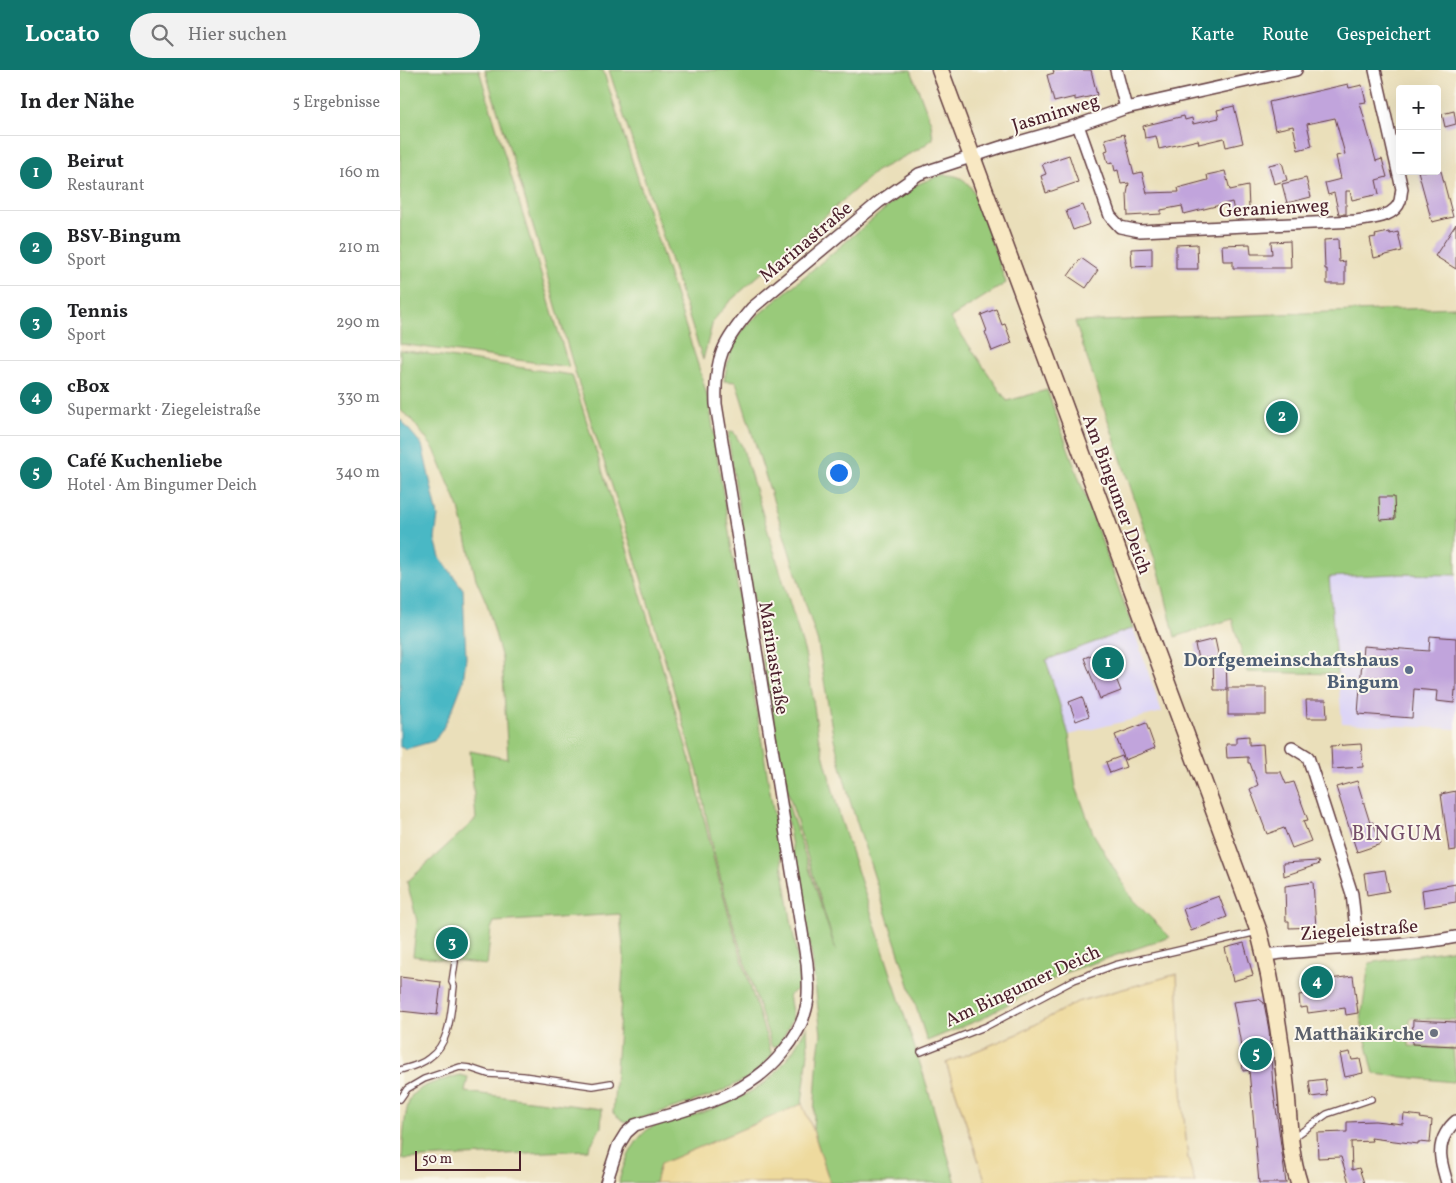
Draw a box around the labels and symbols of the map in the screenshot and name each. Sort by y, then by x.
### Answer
street label: Jasminweg [1009,88,1103,140]
street label: Geranienweg [1218,193,1330,225]
street label: Marinastraße [754,196,858,289]
pin: 2 [1266,398,1298,436]
street label: Am Bingumer Deich [1075,411,1157,578]
your location [826,460,852,486]
street label: Marinastraße [751,600,795,717]
pin: 1 [1092,644,1124,682]
place label: Dorfgemeinschaftshaus Bingum [1184,648,1399,696]
marker: Dorfgemeinschaftshaus Bingum [1403,664,1415,676]
district label: BINGUM [1351,820,1443,849]
street label: Ziegeleistraße [1299,914,1419,948]
pin: 3 [436,924,468,962]
street label: Am Bingumer Deich [941,939,1105,1034]
pin: 4 [1301,963,1333,1001]
place label: Matthäikirche [1294,1022,1424,1048]
marker: Matthäikirche [1428,1027,1440,1039]
pin: 5 [1240,1035,1272,1073]
scale bar [415,1148,521,1171]

